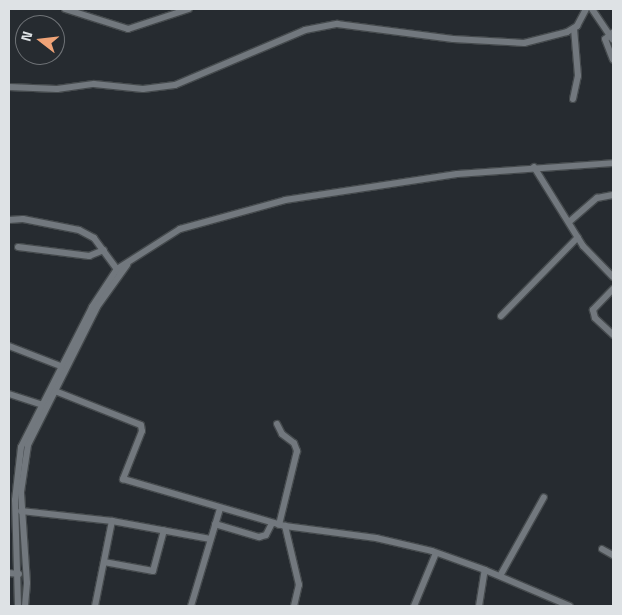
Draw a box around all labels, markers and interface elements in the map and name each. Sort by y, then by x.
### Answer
north arrow [15,15,65,65]
text: N [15,28,37,44]

